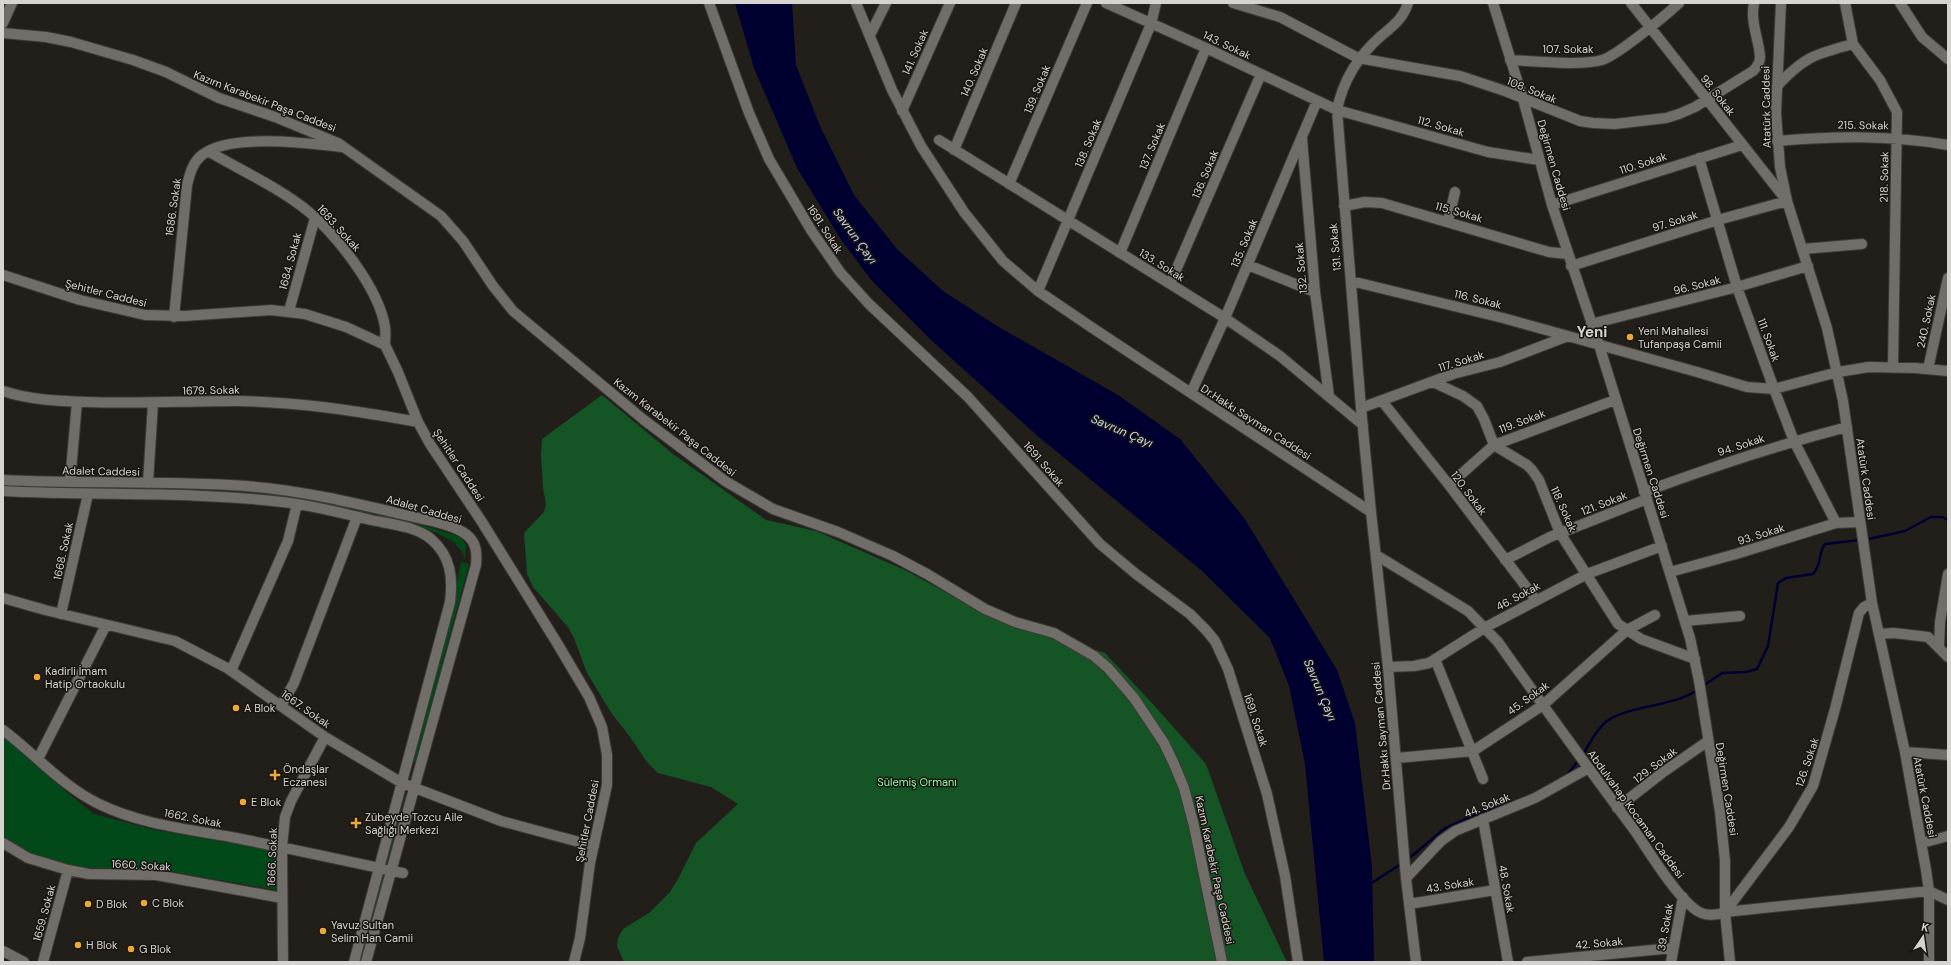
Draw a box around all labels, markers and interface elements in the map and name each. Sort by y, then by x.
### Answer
street label: 141. Sokak [899,27,931,77]
street label: 143. Sokak [1201,28,1254,62]
street label: 107. Sokak [1542,42,1594,56]
street label: 140. Sokak [957,45,991,99]
street label: 139. Sokak [1021,62,1054,115]
street label: Atatürk Caddesi [1758,66,1774,148]
street label: Kazım Karabekir Paşa Caddesi [192,67,338,135]
street label: 98. Sokak [1698,72,1739,119]
street label: 108. Sokak [1505,74,1559,107]
street label: 112. Sokak [1416,113,1467,140]
street label: 138. Sokak [1071,116,1105,170]
street label: Değirmen Caddesi [1534,118,1574,212]
street label: 215. Sokak [1837,118,1889,132]
street label: 137. Sokak [1136,120,1168,172]
street label: 136. Sokak [1189,147,1222,200]
street label: 110. Sokak [1618,149,1669,177]
street label: 218. Sokak [1877,151,1891,203]
street label: 1686. Sokak [162,177,184,237]
street label: 115. Sokak [1434,199,1485,226]
street label: 1683. Sokak [314,202,364,255]
street label: 1691. Sokak [804,202,846,256]
water label: Savrun Çayı [829,205,881,268]
street label: 97. Sokak [1651,207,1700,235]
street label: 135. Sokak [1227,216,1261,270]
street label: 131. Sokak [1326,222,1344,272]
street label: 1684. Sokak [276,230,304,291]
street label: 132. Sokak [1292,241,1310,294]
street label: 133. Sokak [1136,245,1188,285]
street label: 96. Sokak [1672,272,1723,298]
street label: Şehitler Caddesi [64,276,148,310]
street label: 116. Sokak [1453,286,1504,312]
street label: 240. Sokak [1913,292,1939,349]
street label: 111. Sokak [1755,316,1783,364]
district label: Yeni [1577,322,1607,342]
place label: Yeni Mahallesi Tufanpaşa Camii [1638,324,1722,351]
marker: Yeni Mahallesi Tufanpaşa Camii [1625,332,1635,342]
street label: 117. Sokak [1436,347,1486,375]
street label: Kazım Karabekir Paşa Caddesi [611,375,739,479]
street label: Dr.Hakkı Sayman Caddesi [1198,381,1314,463]
street label: 1679. Sokak [182,382,240,397]
street label: 119. Sokak [1497,406,1548,436]
water label: Savrun Çayı [1089,411,1156,451]
street label: Şehitler Caddesi [430,426,488,504]
street label: Değirmen Caddesi [1630,426,1672,520]
street label: 94. Sokak [1716,431,1767,459]
street label: Atatürk Caddesi [1853,437,1879,521]
street label: 1691. Sokak [1021,439,1068,490]
street label: Adalet Caddesi [62,463,140,479]
street label: 120. Sokak [1448,468,1490,518]
street label: 118. Sokak [1548,484,1580,534]
street label: 121. Sokak [1579,488,1629,518]
street label: Adalet Caddesi [385,492,463,526]
street label: 1668. Sokak [50,520,76,581]
street label: 93. Sokak [1736,520,1787,548]
street label: 46. Sokak [1493,578,1543,613]
water label: Savrun Çayı [1300,657,1340,724]
street label: Dr.Hakkı Sayman Caddesi [1368,661,1394,791]
place label: Kadirli İmam Hatip Ortaokulu [45,664,125,691]
marker: Kadirli İmam Hatip Ortaokulu [32,672,42,682]
street label: 45. Sokak [1504,678,1552,718]
street label: 1667. Sokak [279,687,334,731]
street label: 1691. Sokak [1241,692,1271,749]
place label: A Blok [244,701,276,715]
marker: A Blok [231,703,241,713]
street label: 126. Sokak [1792,735,1822,789]
street label: Değirmen Caddesi [1713,741,1741,837]
street label: 129. Sokak [1630,744,1680,786]
street label: Abdulvahap Kocaman Caddesi [1585,747,1687,881]
street label: Atatürk Caddesi [1910,755,1940,839]
place label: Öndaşlar Eczanesi [283,762,329,789]
marker: Öndaşlar Eczanesi [270,770,280,780]
park label: Sülemiş Ormanı [877,775,957,789]
street label: Şehitler Caddesi [572,779,602,863]
street label: 44. Sokak [1462,789,1512,821]
street label: Kazım Karabekir Paşa Caddesi [1192,794,1238,946]
place label: E Blok [251,795,282,809]
marker: E Blok [238,797,248,807]
street label: 1662. Sokak [163,806,223,831]
place label: Zübeyde Tozcu Aile Sağlığı Merkezi [365,810,463,837]
marker: Zübeyde Tozcu Aile Sağlığı Merkezi [350,817,362,829]
street label: 1666. Sokak [264,827,280,887]
street label: 1660. Sokak [111,856,171,874]
street label: 48. Sokak [1496,864,1518,914]
street label: 43. Sokak [1425,874,1475,896]
street label: 1659. Sokak [30,883,58,943]
place label: C Blok [152,896,184,910]
place label: D Blok [96,897,128,911]
marker: C Blok [139,898,149,908]
marker: D Blok [83,899,93,909]
street label: 39. Sokak [1654,902,1676,952]
north arrow [1903,917,1943,957]
place label: Yavuz Sultan Selim Han Camii [331,918,413,945]
text: K [1920,920,1930,935]
marker: Yavuz Sultan Selim Han Camii [318,926,328,936]
street label: 42. Sokak [1574,934,1624,952]
place label: H Blok [86,938,118,952]
marker: H Blok [73,940,83,950]
place label: G Blok [139,942,172,956]
marker: G Blok [126,944,136,954]

